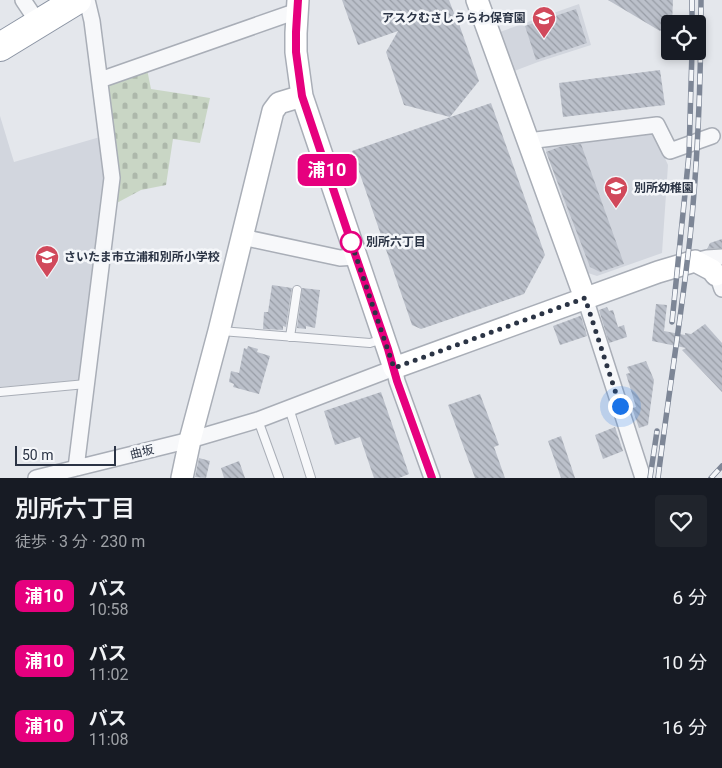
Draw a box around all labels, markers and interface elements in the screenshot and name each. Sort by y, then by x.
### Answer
school or university icon: アスクむさしうらわ保育園 [531,5,557,39]
place label: アスクむさしうらわ保育園 [382,11,526,25]
map controls [661,15,706,60]
button: locate [661,15,706,60]
line badge: 浦10 [298,154,356,186]
text: 浦10 [308,159,346,180]
school or university icon: 別所幼稚園 [603,175,629,209]
place label: 別所幼稚園 [634,181,694,195]
marker: 別所六丁目 [340,231,362,253]
place label: 別所六丁目 [366,235,426,249]
school or university icon: さいたま市立浦和別所小学校 [34,244,60,278]
place label: さいたま市立浦和別所小学校 [64,250,220,264]
your location [608,394,633,419]
street label: 曲坂 [129,442,155,462]
scale bar [15,443,116,466]
text: 50 m [22,447,54,463]
text: 別所六丁目 [15,495,135,523]
button: heart [655,495,707,547]
text: 徒歩 · 3 分 · 230 m [15,532,145,551]
text: バス [89,577,127,600]
text: 浦10 [25,585,64,606]
text: 6 分 [673,586,707,609]
text: 10:58 [89,600,129,619]
text: バス [89,642,127,665]
text: 浦10 [25,650,64,671]
text: 10 分 [662,651,707,674]
text: 11:02 [89,665,129,684]
text: バス [89,707,127,730]
text: 浦10 [25,715,64,736]
text: 16 分 [662,716,707,739]
text: 11:08 [89,730,129,749]

